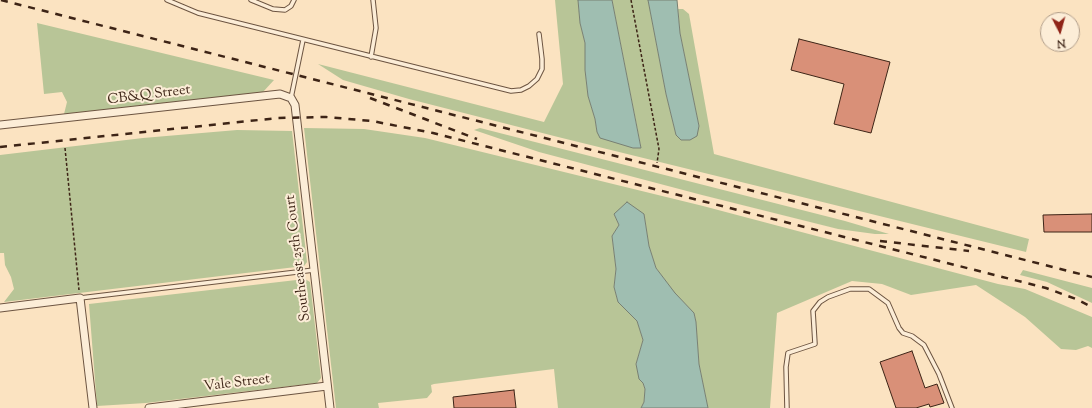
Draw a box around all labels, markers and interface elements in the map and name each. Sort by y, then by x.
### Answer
north arrow [1040,12,1080,52]
text: N [1056,35,1066,51]
street label: CB&Q Street [107,83,191,109]
street label: Southeast 25th Court [283,194,315,322]
street label: Vale Street [203,372,271,396]

